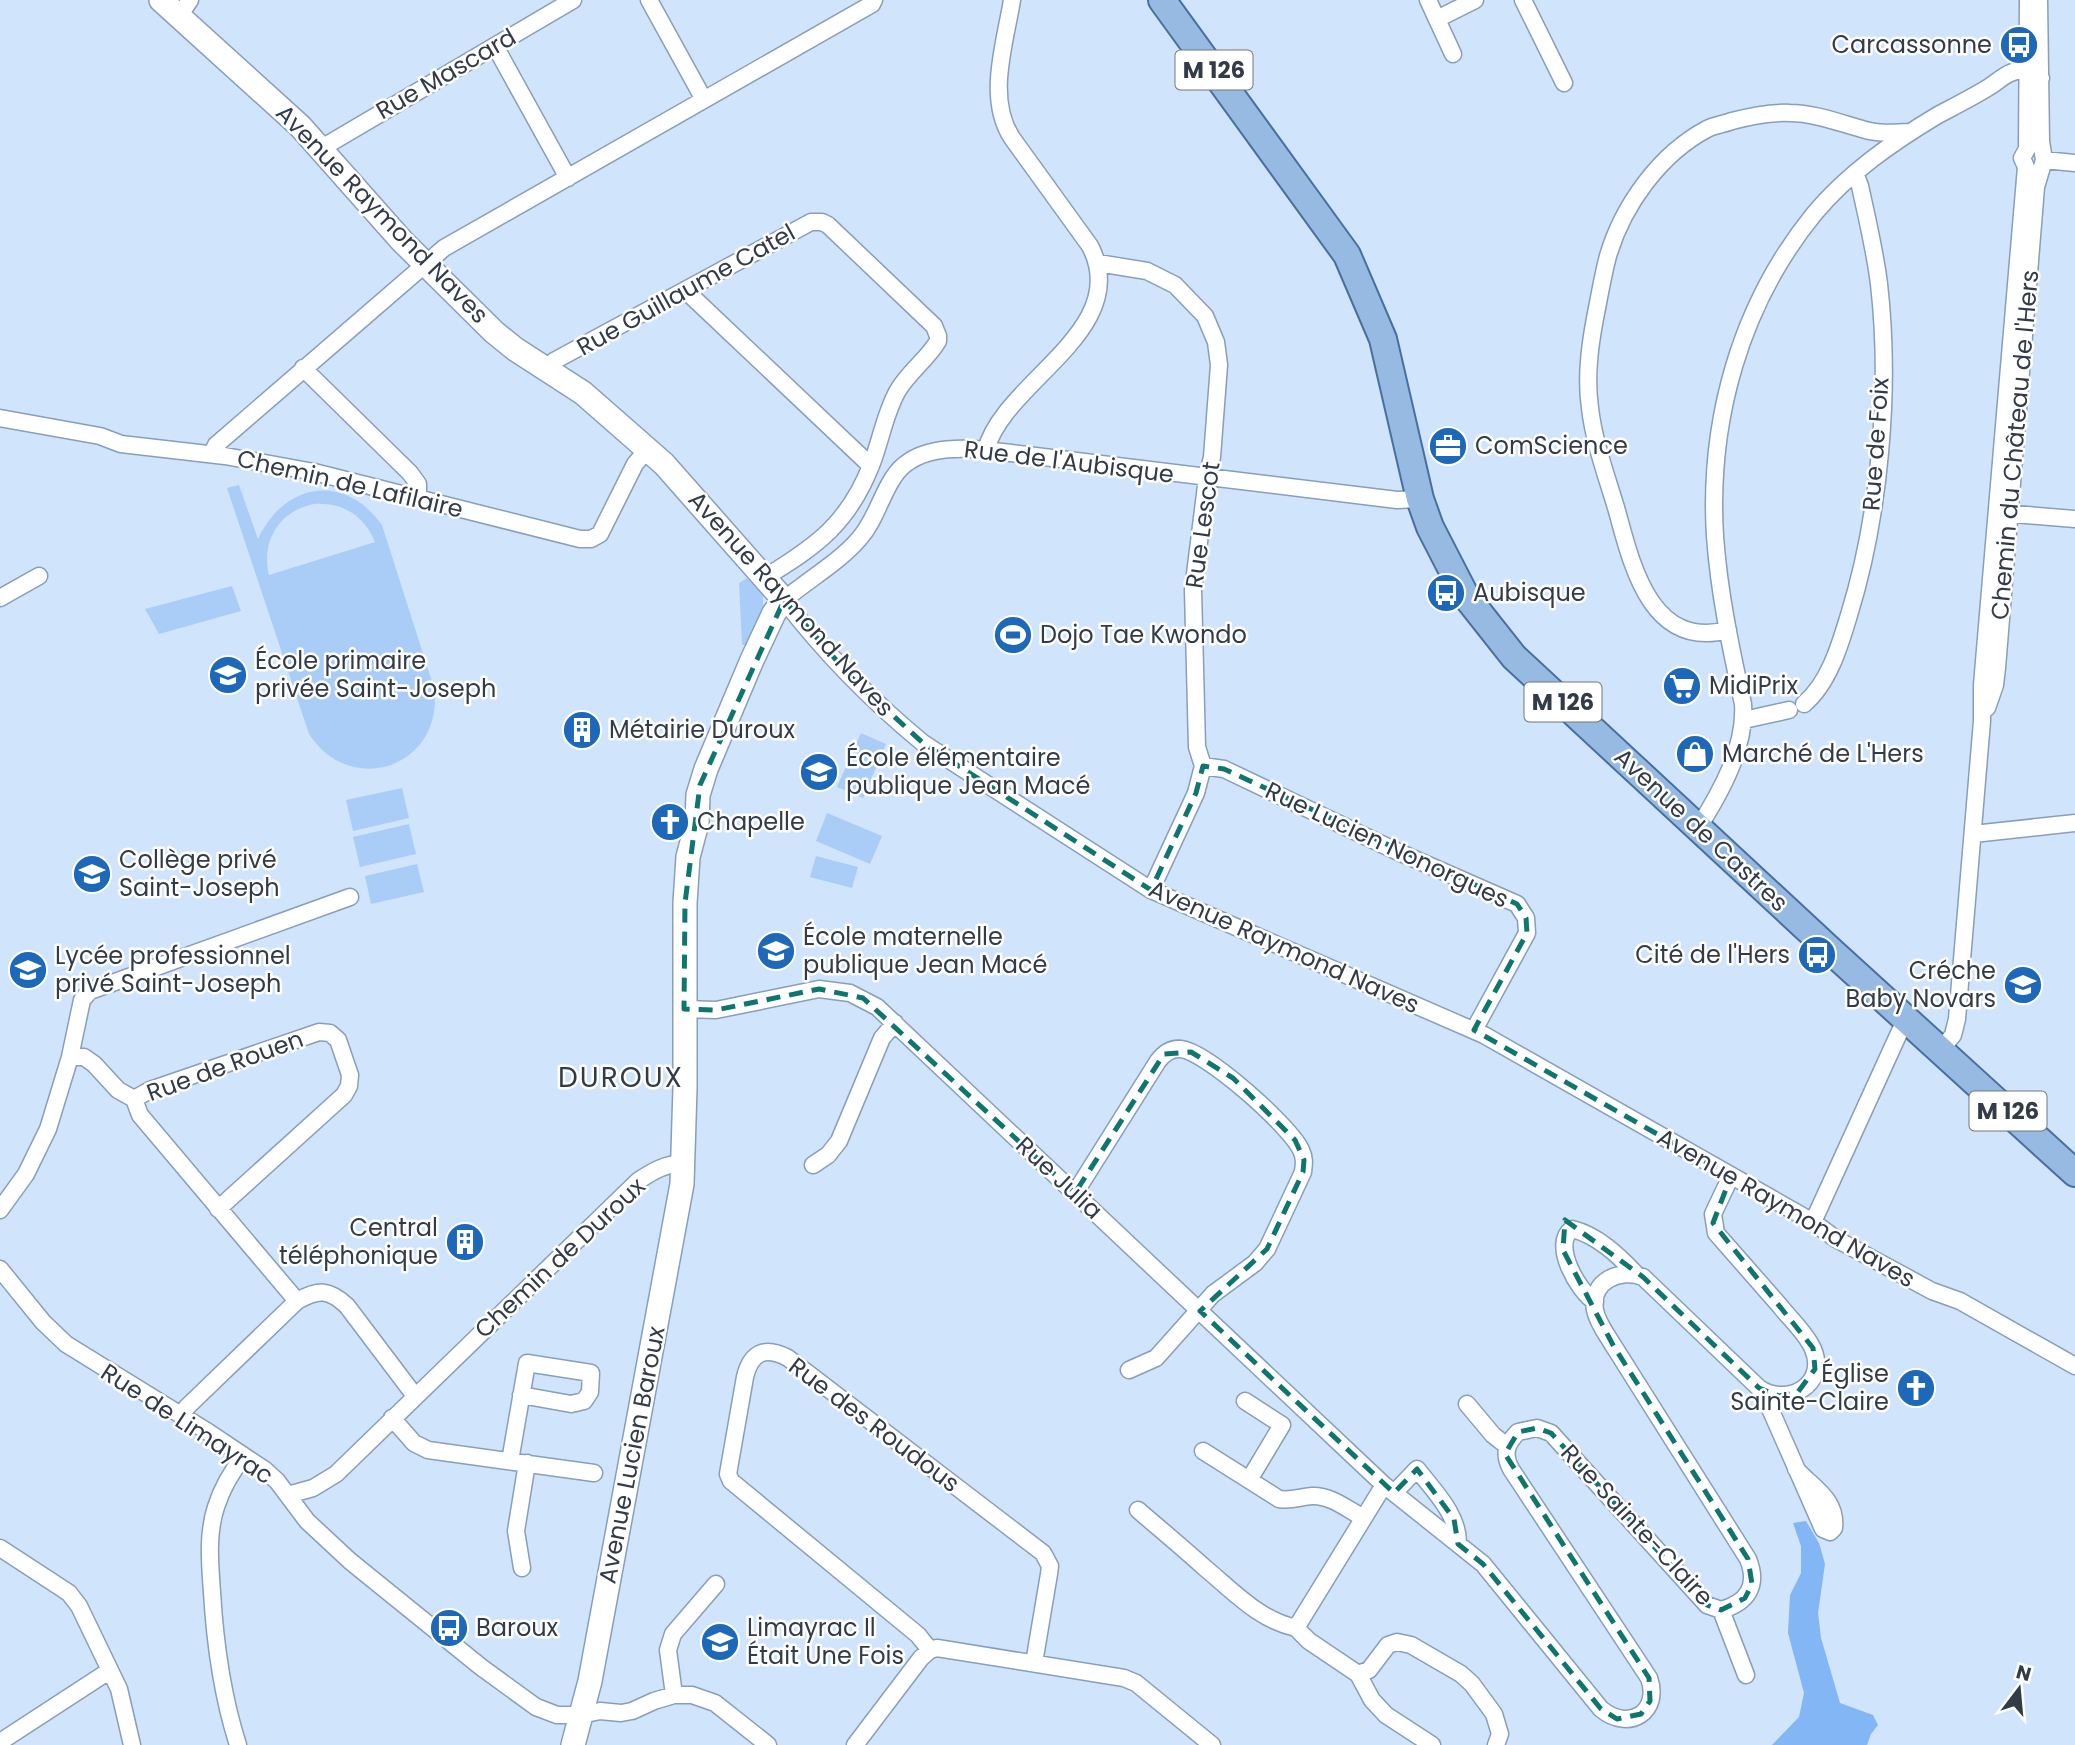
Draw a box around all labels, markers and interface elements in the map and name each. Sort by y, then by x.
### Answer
street label: Rue Mascard [370,20,522,127]
bus stop icon: Carcassonne [1998,24,2040,66]
place label: Carcassonne [1831,28,1992,61]
road number: M 126 [1176,50,1252,90]
street label: Avenue Raymond Naves [269,97,496,330]
street label: Rue Guillaume Catel [571,216,801,363]
street label: Chemin du Château de l'Hers [1983,269,2046,621]
street label: Rue de Foix [1854,376,1897,512]
office icon: ComScience [1427,425,1469,467]
place label: ComScience [1475,429,1628,462]
street label: Rue de l'Aubisque [962,432,1176,491]
street label: Chemin de Lafilaire [234,441,466,526]
street label: Rue Lescot [1177,459,1228,590]
street label: Avenue Raymond Naves [681,484,902,724]
bus stop icon: Aubisque [1425,572,1467,614]
place label: Aubisque [1473,576,1586,609]
sports icon: Dojo Tae Kwondo [992,614,1034,656]
place label: Dojo Tae Kwondo [1040,618,1247,651]
place label: École primaire privée Saint-Joseph [255,644,496,705]
school or university icon: École primaire privée Saint-Joseph [207,654,249,696]
supermarket icon: MidiPrix [1661,665,1703,707]
place label: MidiPrix [1709,669,1798,702]
road number: M 126 [1524,682,1602,722]
building icon: Métairie Duroux [561,709,603,751]
place label: Métairie Duroux [609,713,796,746]
shop icon: Marché de L'Hers [1674,733,1716,775]
place label: Marché de L'Hers [1722,737,1924,770]
street label: Avenue de Castres [1607,740,1795,919]
place label: École élémentaire publique Jean Macé [846,741,1090,802]
school or university icon: École élémentaire publique Jean Macé [798,751,840,793]
street label: Rue Lucien Nonorgues [1260,774,1514,915]
church icon: Chapelle [649,801,691,843]
place label: Chapelle [697,805,805,838]
place label: Collège privé Saint-Joseph [119,843,280,904]
school or university icon: Collège privé Saint-Joseph [71,853,113,895]
street label: Avenue Raymond Naves [1144,872,1425,1021]
place label: École maternelle publique Jean Macé [803,920,1047,981]
school or university icon: École maternelle publique Jean Macé [755,930,797,972]
bus stop icon: Cité de l'Hers [1796,934,1838,976]
place label: Cité de l'Hers [1635,938,1790,971]
place label: Lycée professionnel privé Saint-Joseph [55,939,291,1000]
school or university icon: Lycée professionnel privé Saint-Joseph [7,949,49,991]
place label: Créche Baby Novars [1846,954,1996,1015]
school or university icon: Créche Baby Novars [2002,964,2044,1006]
street label: Rue de Rouen [142,1022,308,1109]
district label: DUROUX [558,1058,684,1097]
road number: M 126 [1969,1092,2046,1130]
street label: Avenue Raymond Naves [1651,1120,1921,1295]
street label: Rue Julia [1009,1129,1110,1226]
street label: Chemin de Duroux [467,1169,653,1345]
place label: Central téléphonique [279,1211,438,1272]
building icon: Central téléphonique [444,1221,486,1263]
street label: Avenue Lucien Baroux [590,1323,673,1586]
street label: Rue des Roudous [782,1349,967,1500]
street label: Rue de Limayrac [95,1355,280,1492]
place label: Église Sainte-Claire [1730,1357,1889,1418]
church icon: Église Sainte-Claire [1895,1367,1937,1409]
street label: Rue Sainte-Claire [1554,1437,1721,1613]
bus stop icon: Baroux [428,1607,470,1649]
place label: Baroux [476,1611,559,1644]
place label: Limayrac Il Était Une Fois [747,1611,904,1672]
school or university icon: Limayrac Il Était Une Fois [699,1621,741,1663]
north arrow [1984,1654,2054,1724]
text: N [2013,1658,2034,1688]

